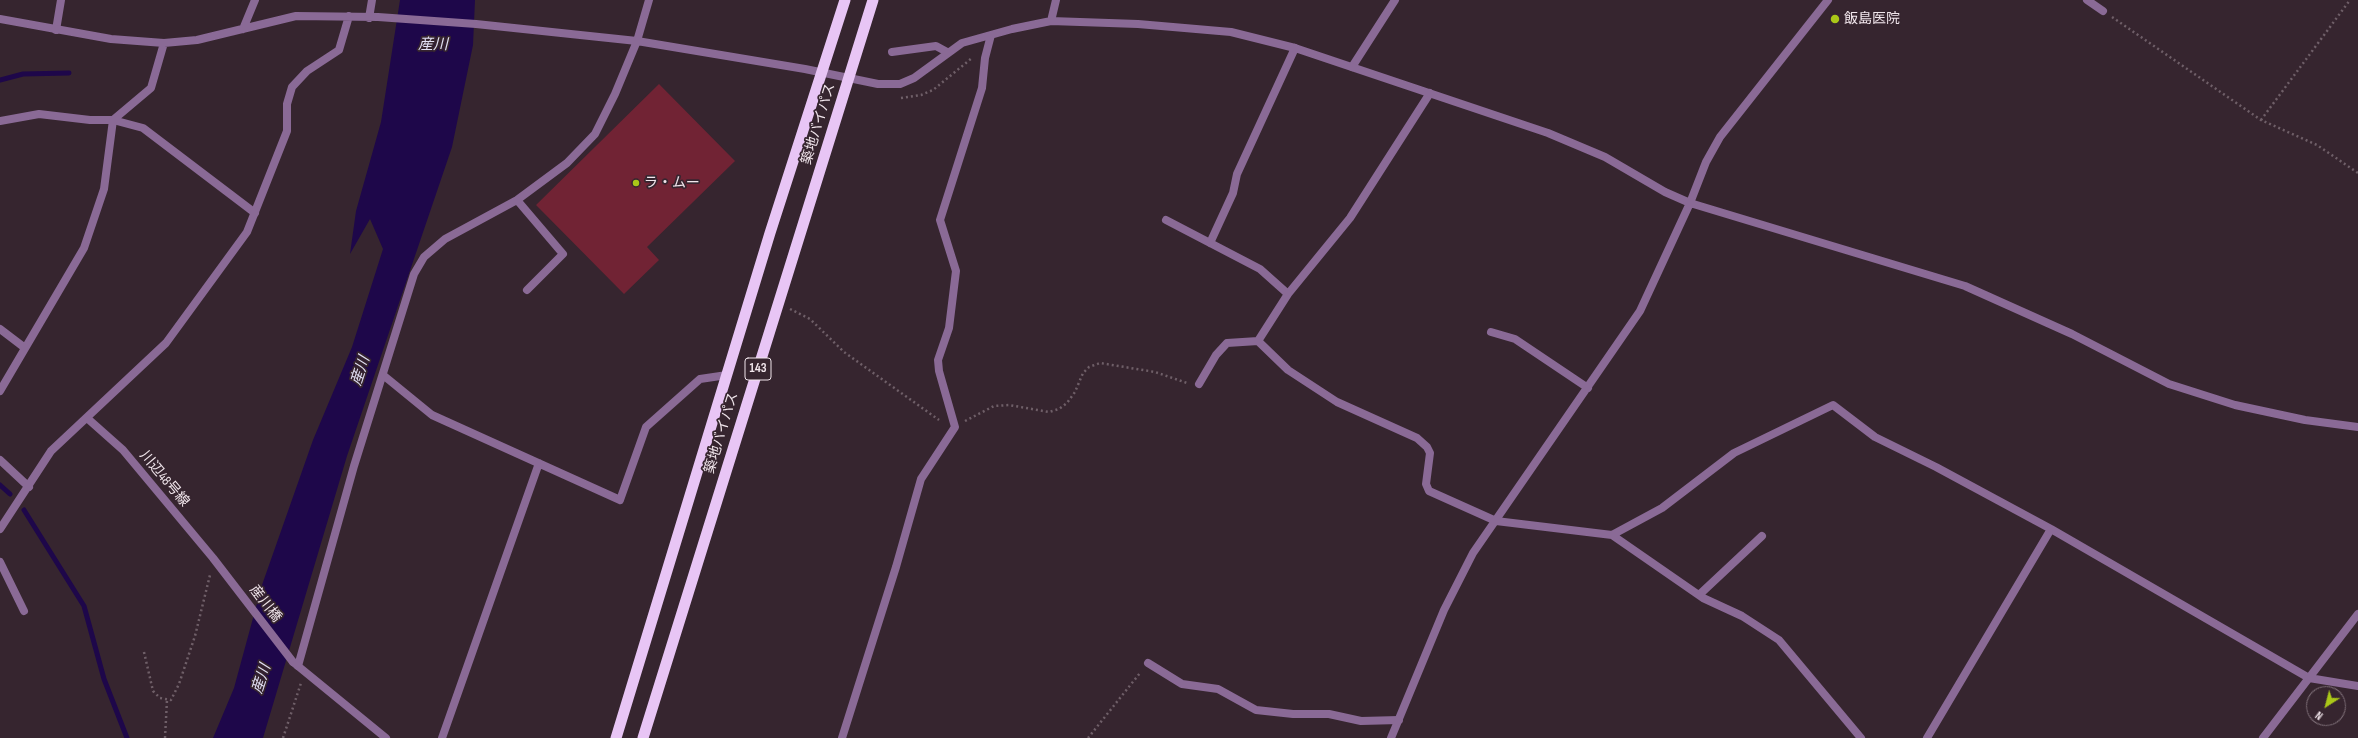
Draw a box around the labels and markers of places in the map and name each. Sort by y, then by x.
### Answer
place label: 飯島医院 [1844,11,1900,27]
marker: 飯島医院 [1829,13,1841,25]
place label: ラ・ムー [644,175,700,191]
marker: ラ・ムー [631,178,641,188]

